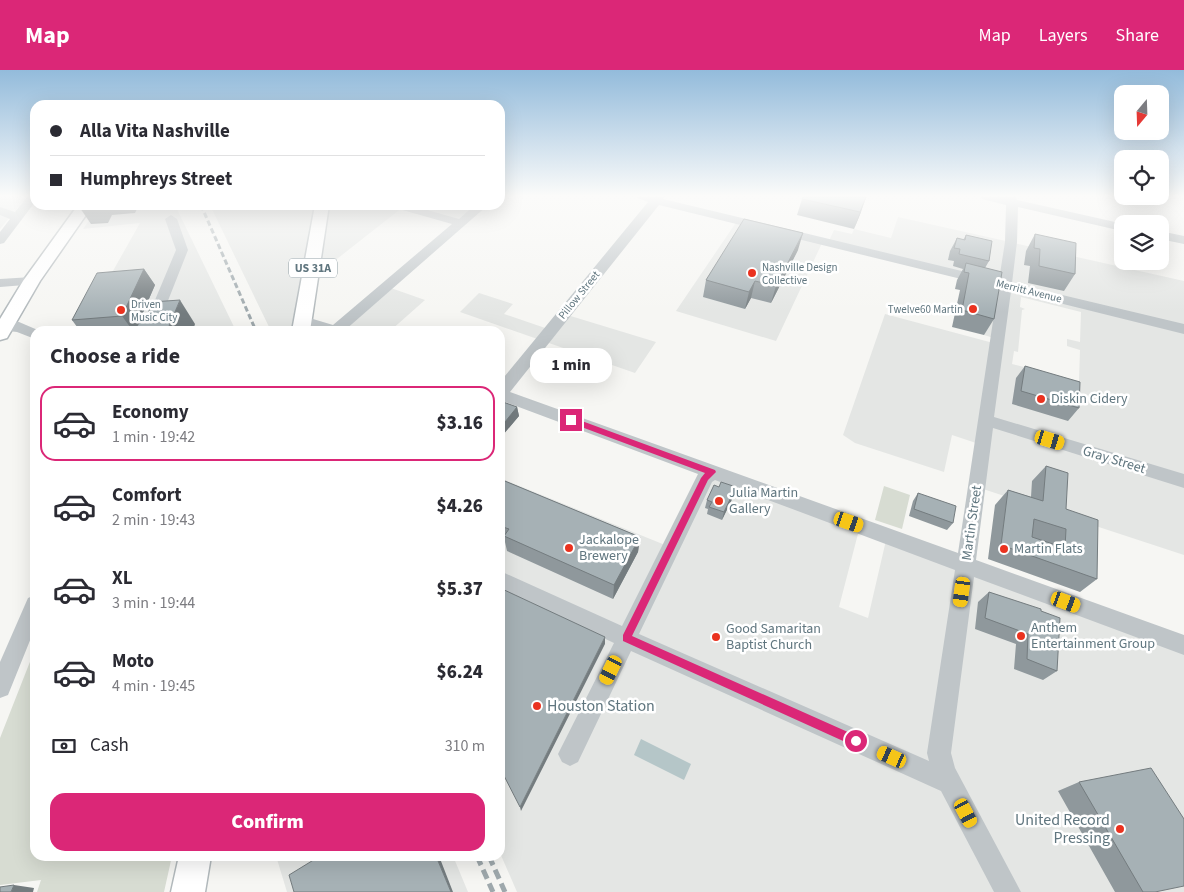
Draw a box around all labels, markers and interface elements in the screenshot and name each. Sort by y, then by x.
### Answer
text: Map [25,18,70,53]
text: Map [979,23,1011,48]
text: Layers [1039,23,1088,48]
text: Share [1116,23,1159,48]
north arrow [1114,85,1169,140]
map controls [1114,85,1169,270]
text: Alla Vita Nashville [80,118,230,145]
button: locate [1114,150,1169,205]
text: Humphreys Street [80,166,232,193]
button: layers [1114,215,1169,270]
road number: US 31A [289,258,337,278]
place label: Nashville Design Collective [762,260,837,288]
street label: Pillow Street [555,267,603,322]
marker: Nashville Design Collective [746,267,758,279]
street label: Merritt Avenue [995,276,1064,307]
place label: Driven Music City [131,297,177,325]
place label: Twelve60 Martin [888,302,963,317]
marker: Twelve60 Martin [967,303,979,315]
marker: Driven Music City [115,304,127,316]
text: Choose a ride [50,340,180,372]
callout: 1 min [530,348,612,382]
text: 1 min [551,354,591,376]
place label: Diskin Cidery [1051,389,1128,409]
marker: Diskin Cidery [1035,393,1047,405]
text: Economy [112,399,189,426]
icon: car [52,401,97,446]
route end [560,409,582,431]
text: $3.16 [437,410,483,437]
text: 1 min · 19:42 [112,426,195,448]
car [1033,428,1066,452]
street label: Gray Street [1080,441,1148,479]
text: Comfort [112,482,182,509]
place label: Julia Martin Gallery [729,483,798,519]
icon: car [52,484,97,529]
street label: Martin Street [957,484,987,562]
text: $4.26 [437,493,483,520]
marker: Julia Martin Gallery [713,495,725,507]
text: 2 min · 19:43 [112,509,195,531]
car [832,510,865,534]
place label: Jackalope Brewery [579,530,639,566]
place label: Martin Flats [1014,539,1083,559]
marker: Jackalope Brewery [563,542,575,554]
marker: Martin Flats [998,543,1010,555]
text: XL [112,565,133,592]
icon: car [52,567,97,612]
text: $5.37 [437,576,483,603]
car [952,576,971,608]
car [1049,590,1082,614]
text: 3 min · 19:44 [112,592,195,614]
place label: Anthem Entertainment Group [1031,618,1155,654]
place label: Good Samaritan Baptist Church [726,619,821,655]
marker: Anthem Entertainment Group [1015,630,1027,642]
marker: Good Samaritan Baptist Church [710,631,722,643]
text: Moto [112,648,154,675]
icon: car [52,650,97,695]
car [597,653,624,687]
text: $6.24 [437,659,483,686]
text: 4 min · 19:45 [112,675,195,697]
place label: Houston Station [547,695,655,717]
marker: Houston Station [531,700,543,712]
route start [845,730,867,752]
icon: cash [50,732,78,760]
text: Cash [90,732,129,759]
text: 310 m [445,735,485,757]
car [875,744,908,770]
button: Confirm [50,793,485,851]
car [952,796,979,830]
place label: United Record Pressing [1015,809,1110,849]
marker: United Record Pressing [1114,823,1126,835]

